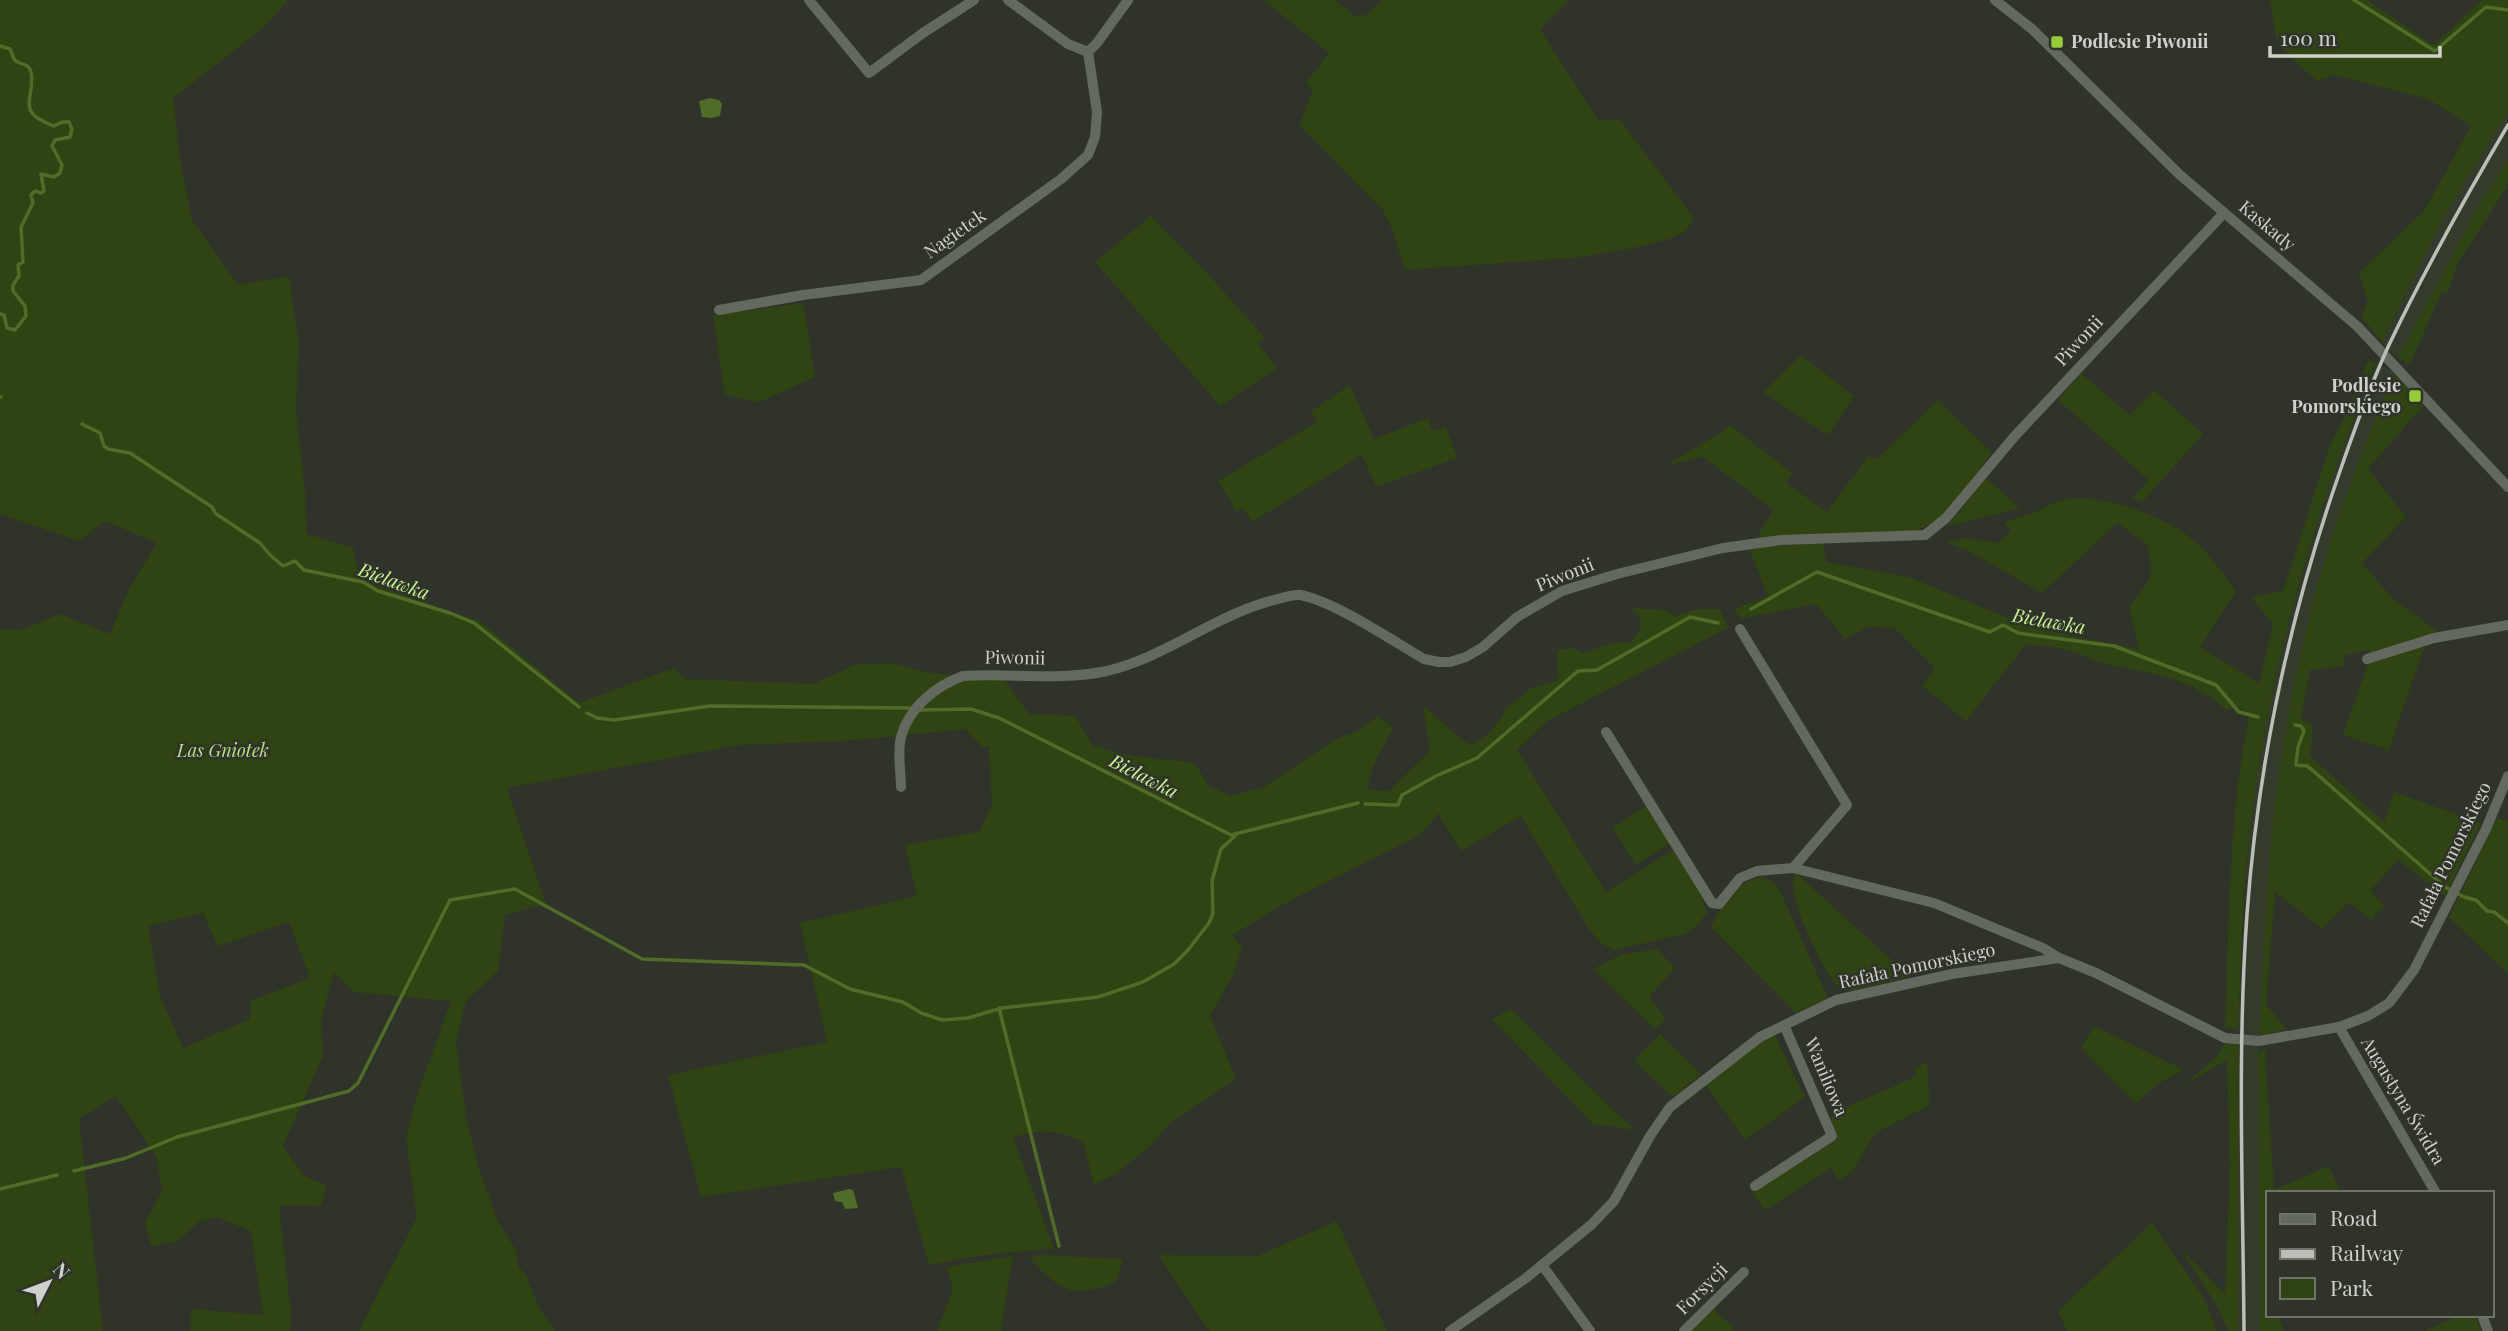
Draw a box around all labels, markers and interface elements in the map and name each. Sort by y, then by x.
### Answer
scale bar [2270,14,2440,58]
text: 100 m [2280,23,2337,51]
place label: Podlesie Piwonii [2071,29,2209,53]
marker: Podlesie Piwonii [2049,34,2065,50]
street label: Kaskady [2234,195,2301,256]
street label: Nagietek [919,203,990,263]
street label: Piwonii [2049,310,2108,371]
place label: Podlesie Pomorskiego [2291,373,2401,418]
marker: Podlesie Pomorskiego [2407,388,2423,404]
street label: Piwonii [1532,552,1597,597]
water label: Bielawka [354,555,434,605]
water label: Bielawka [2010,601,2088,639]
street label: Piwonii [984,644,1046,670]
park label: Las Gniotek [176,738,269,762]
water label: Bielawka [1105,746,1183,803]
street label: Rafała Pomorskiego [2404,777,2496,932]
street label: Rafała Pomorskiego [1836,937,1997,993]
street label: Augustyna Świdra [2356,1031,2451,1169]
street label: Waniliowa [1799,1033,1854,1120]
legend [2266,1191,2494,1317]
text: Road [2330,1203,2378,1231]
text: Railway [2330,1238,2404,1266]
north arrow [14,1247,84,1317]
text: N [48,1256,77,1284]
street label: Forsycji [1670,1257,1732,1319]
text: Park [2330,1273,2374,1301]

